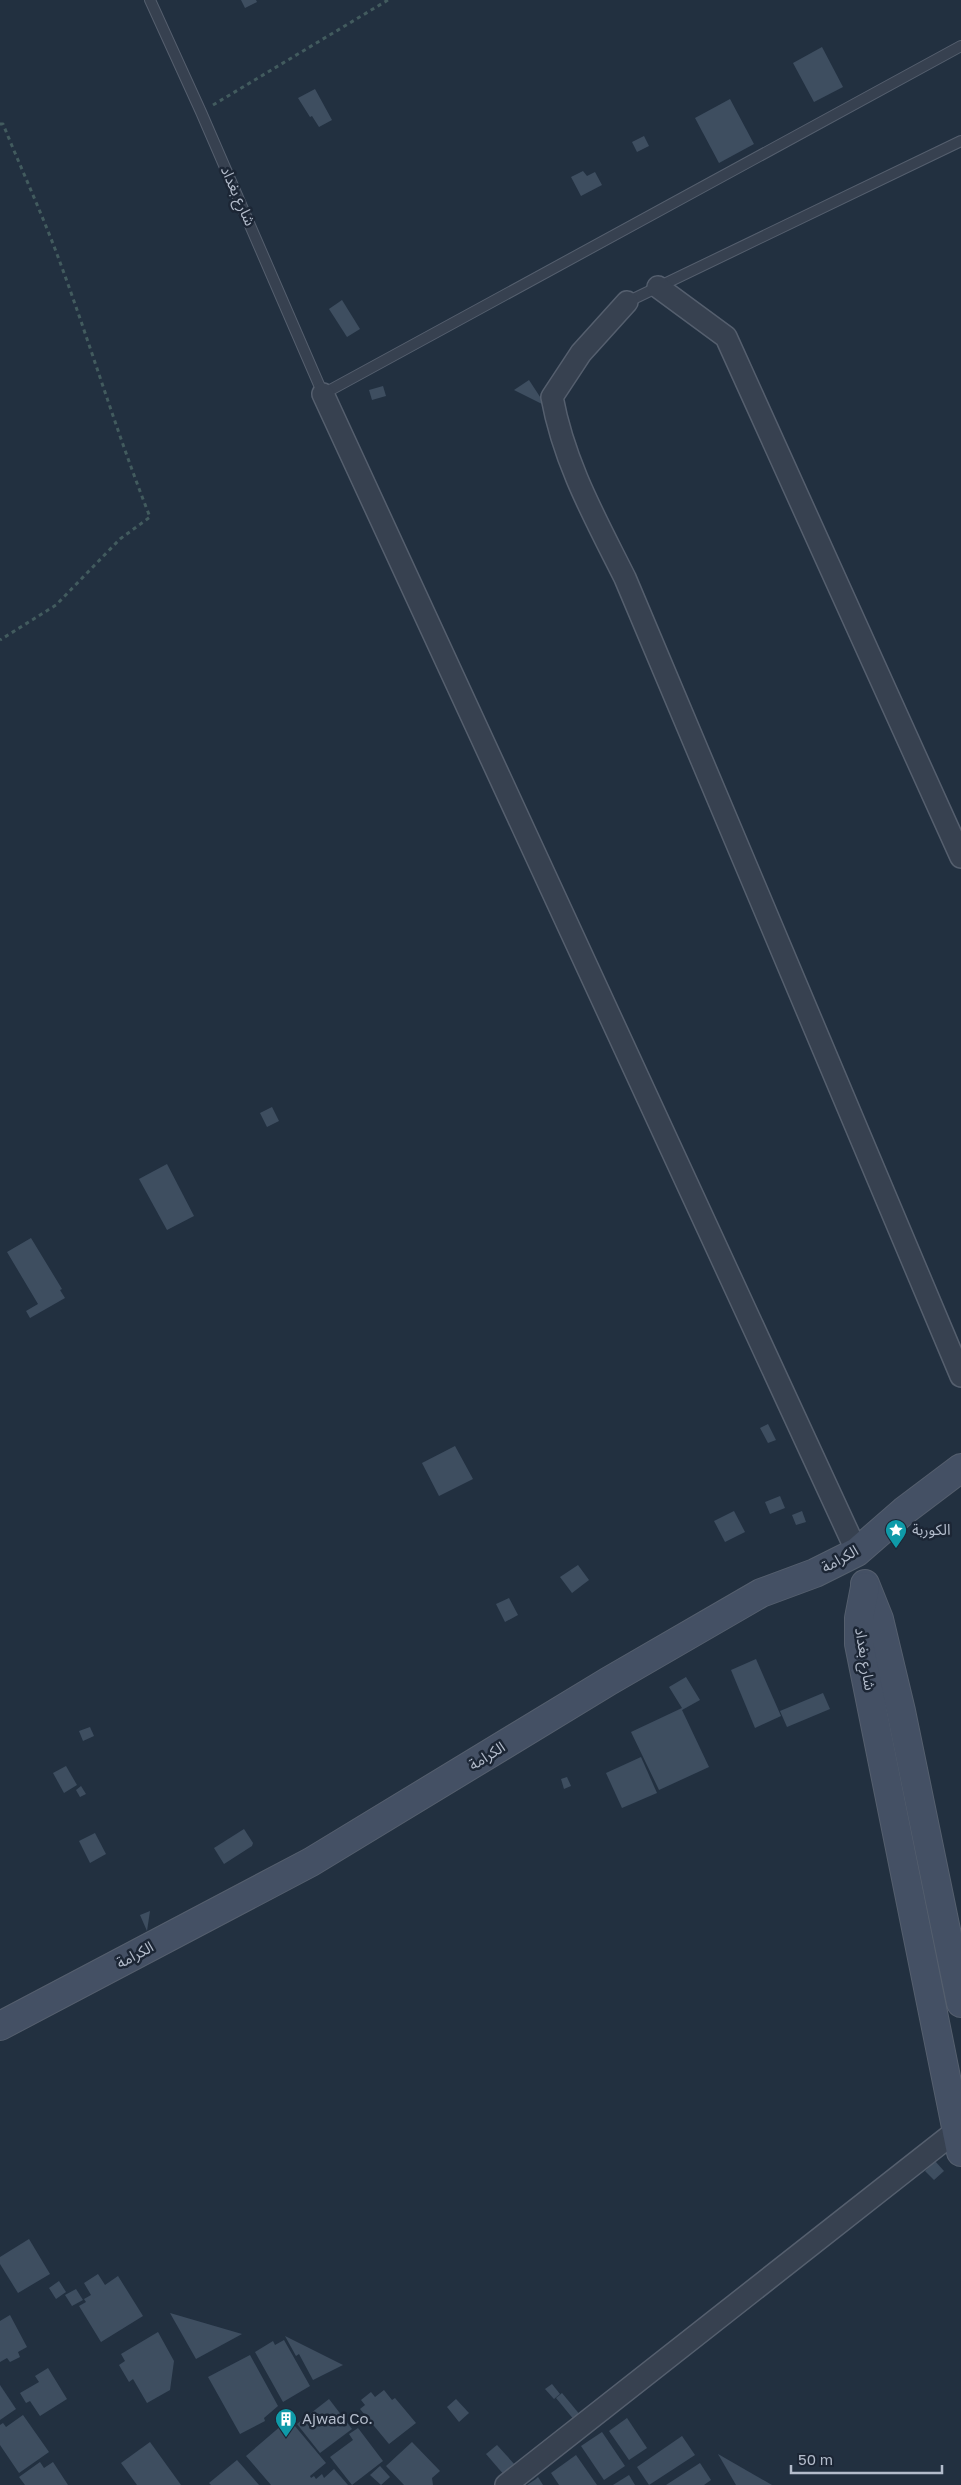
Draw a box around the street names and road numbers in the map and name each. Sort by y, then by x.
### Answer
street label: شارع بغداد [214,163,260,230]
street label: الكرامة [818,1541,862,1576]
street label: شارع بغداد [848,1626,880,1692]
street label: الكرامة [465,1737,508,1774]
street label: الكرامة [113,1937,157,1972]

